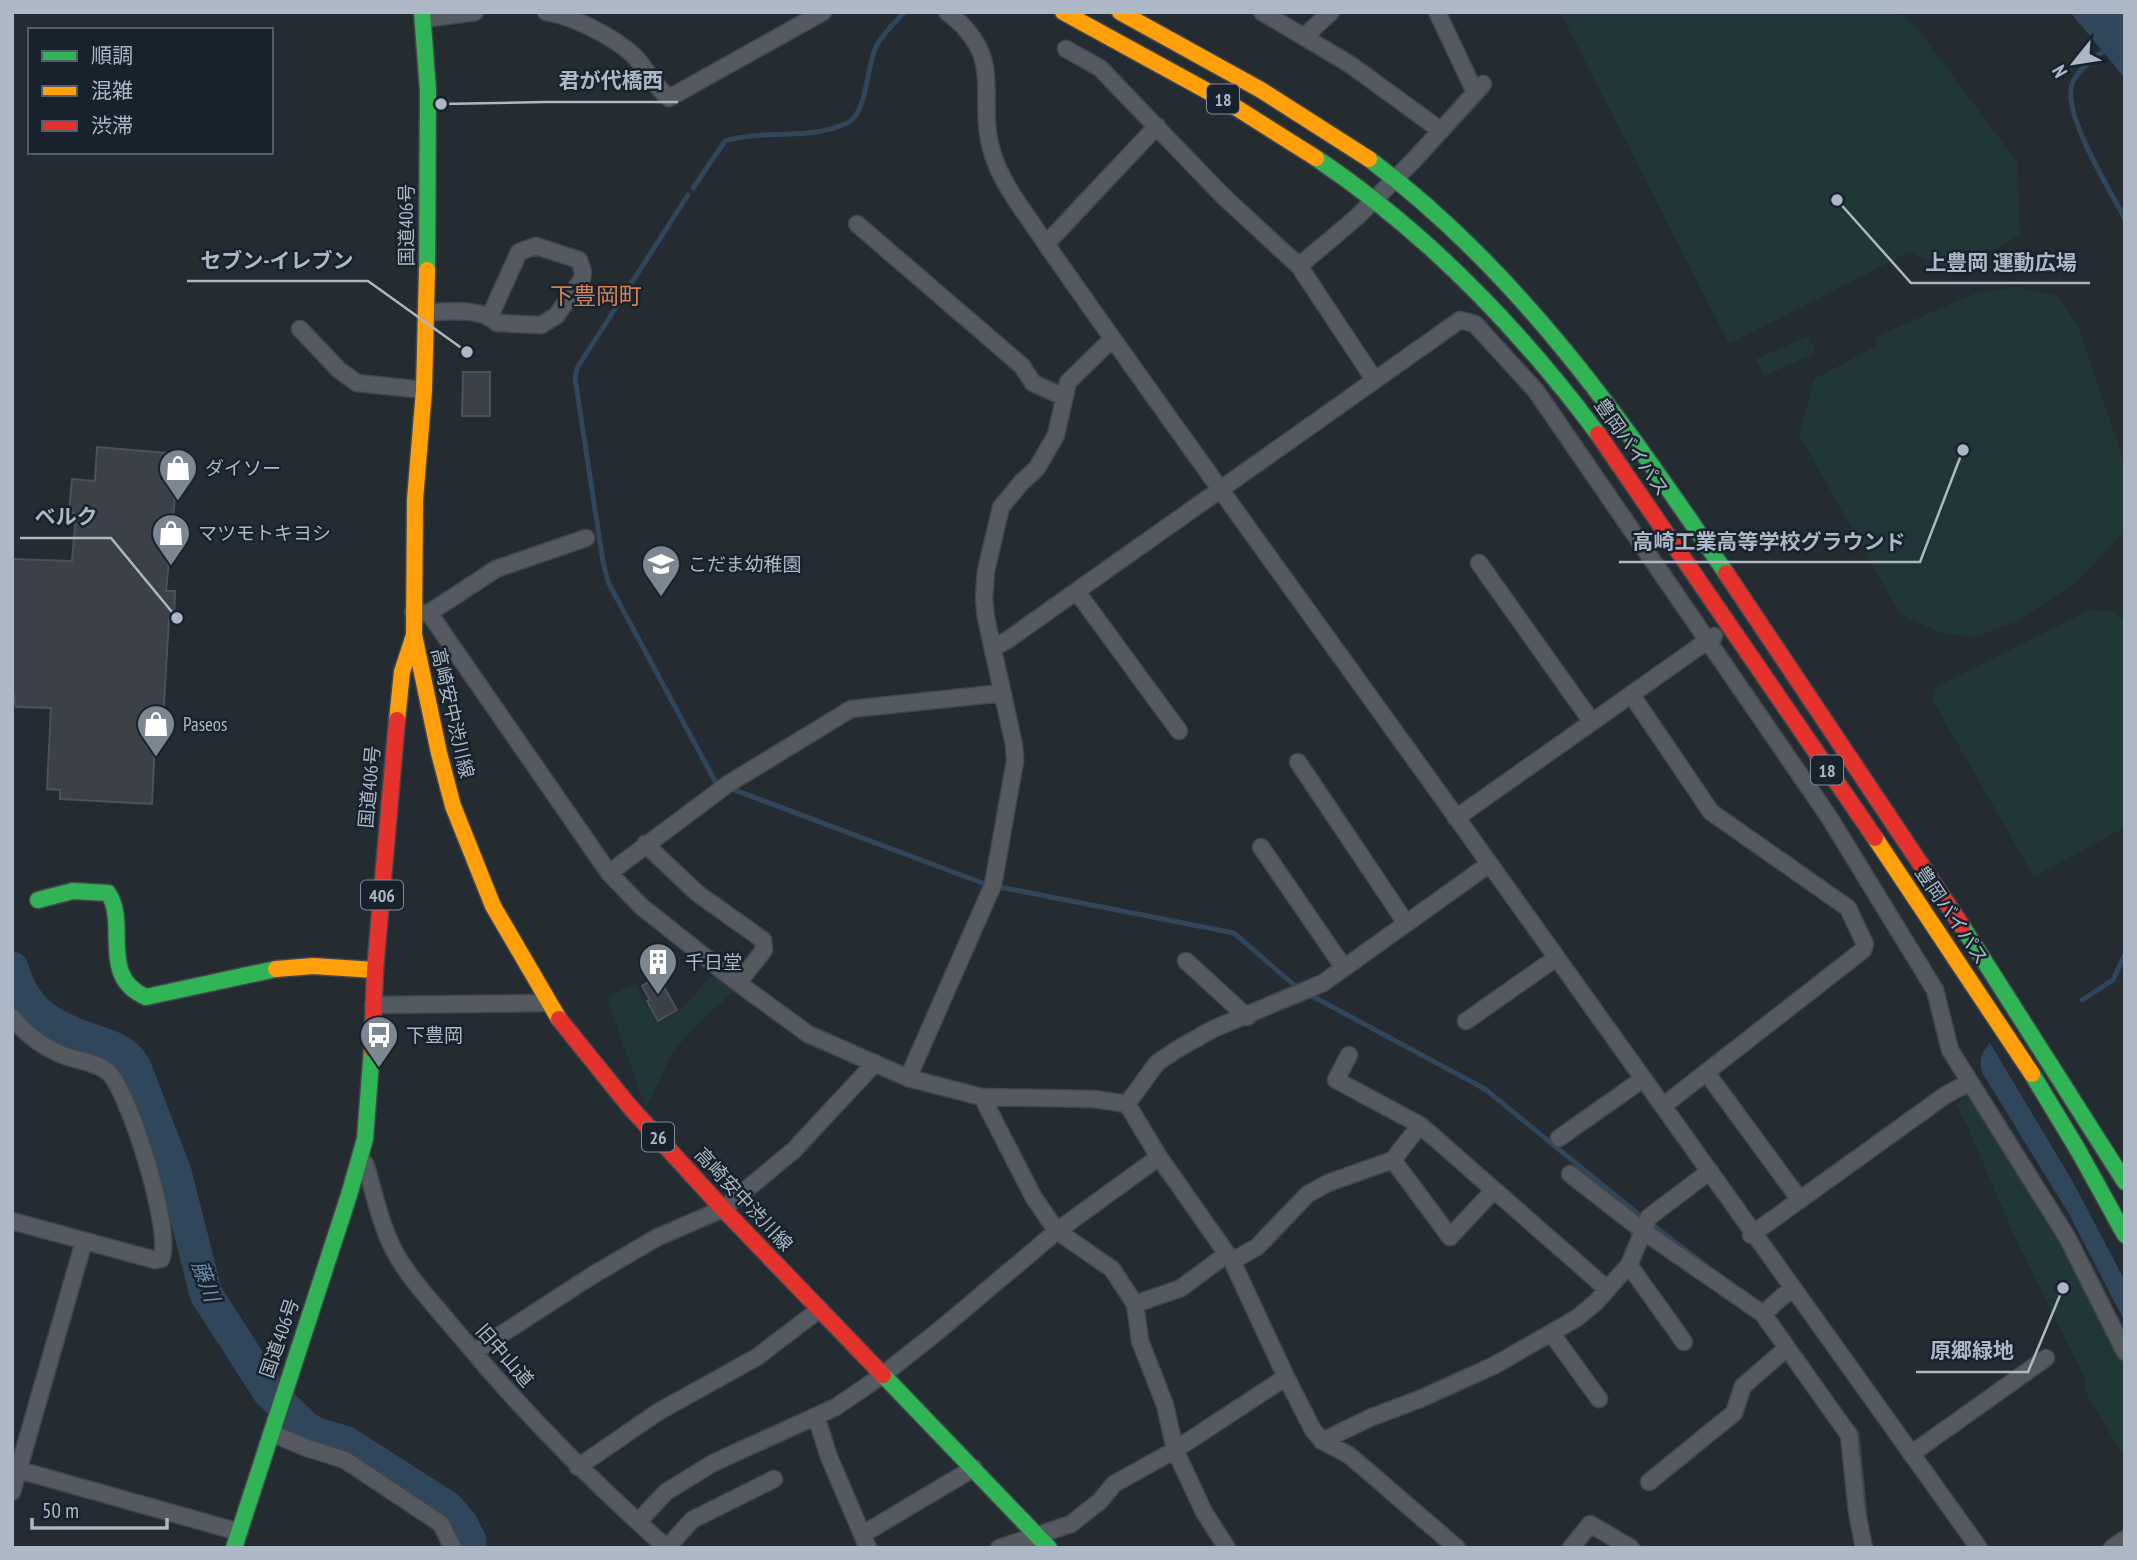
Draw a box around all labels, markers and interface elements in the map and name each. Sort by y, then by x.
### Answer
legend [28,28,273,154]
north arrow [2039,28,2109,98]
text: 順調 [91,42,133,69]
callout: 君が代橋西 [545,60,678,102]
text: N [2046,61,2072,82]
text: 君が代橋西 [559,67,664,94]
text: 混雑 [91,77,133,104]
road number: 18 [1207,84,1239,114]
text: 渋滞 [91,112,133,139]
street label: 国道406号 [394,184,418,266]
callout: セブン-イレブン [187,239,368,281]
callout: 上豊岡 運動広場 [1911,241,2090,283]
text: セブン-イレブン [200,247,354,274]
text: 上豊岡 運動広場 [1925,249,2077,276]
district label: 下豊岡町 [550,281,642,310]
street label: 豊岡バイパス [1590,394,1674,500]
shop icon: ダイソー [157,447,199,502]
place label: ダイソー [205,456,281,480]
callout: ベルク [20,496,111,538]
text: ベルク [35,503,98,530]
shop icon: マツモトキヨシ [150,512,192,567]
callout: 高崎工業高等学校グラウンド [1619,520,1920,562]
place label: マツモトキヨシ [198,521,331,545]
text: 高崎工業高等学校グラウンド [1633,528,1906,555]
school or university icon: こだま幼稚園 [640,543,682,598]
place label: こだま幼稚園 [688,552,802,576]
street label: 高崎安中渋川線 [426,645,480,781]
shop icon: Paseos [135,703,177,758]
place label: Paseos [183,712,227,736]
street label: 国道406号 [353,745,385,829]
road number: 18 [1811,756,1843,784]
street label: 豊岡バイパス [1910,861,1994,969]
road number: 406 [361,880,403,910]
building icon: 千日堂 [637,941,679,996]
place label: 千日堂 [685,950,742,974]
bus stop icon: 下豊岡 [358,1014,400,1069]
place label: 下豊岡 [406,1023,463,1047]
road number: 26 [642,1122,674,1152]
street label: 高崎安中渋川線 [690,1142,798,1256]
water label: 藤川 [186,1257,227,1307]
street label: 国道406号 [254,1295,304,1381]
street label: 旧中山道 [471,1318,539,1392]
callout: 原郷緑地 [1916,1330,2028,1372]
text: 原郷緑地 [1930,1337,2014,1364]
scale bar [32,1486,166,1530]
text: 50 m [42,1497,79,1524]

